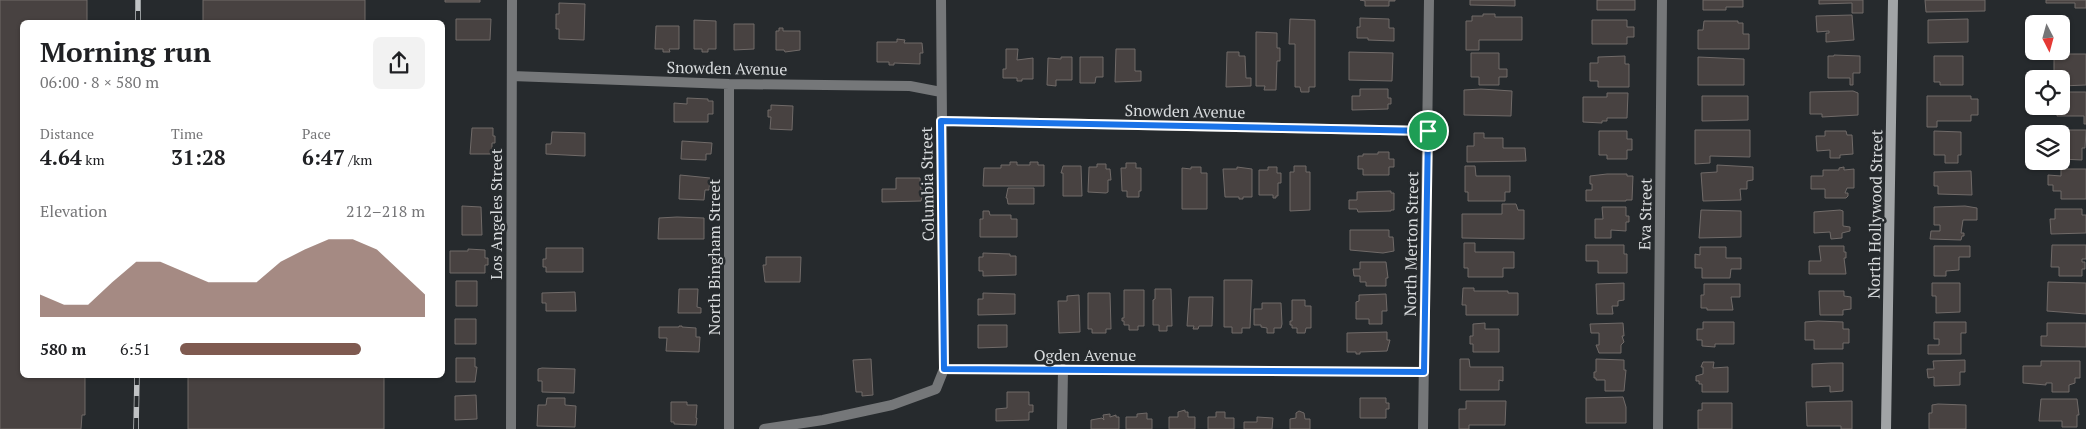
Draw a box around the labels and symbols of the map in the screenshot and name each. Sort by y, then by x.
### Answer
north arrow [2025,15,2070,60]
street label: Snowden Avenue [666,56,788,80]
street label: Snowden Avenue [1124,99,1246,123]
pin [1407,110,1449,152]
street label: Columbia Street [915,126,939,242]
street label: North Hollywood Street [1863,129,1887,299]
street label: Los Angeles Street [485,148,507,280]
street label: North Merton Street [1399,171,1423,317]
street label: Eva Street [1633,178,1657,250]
street label: North Bingham Street [703,179,725,335]
street label: Ogden Avenue [1034,344,1136,366]

